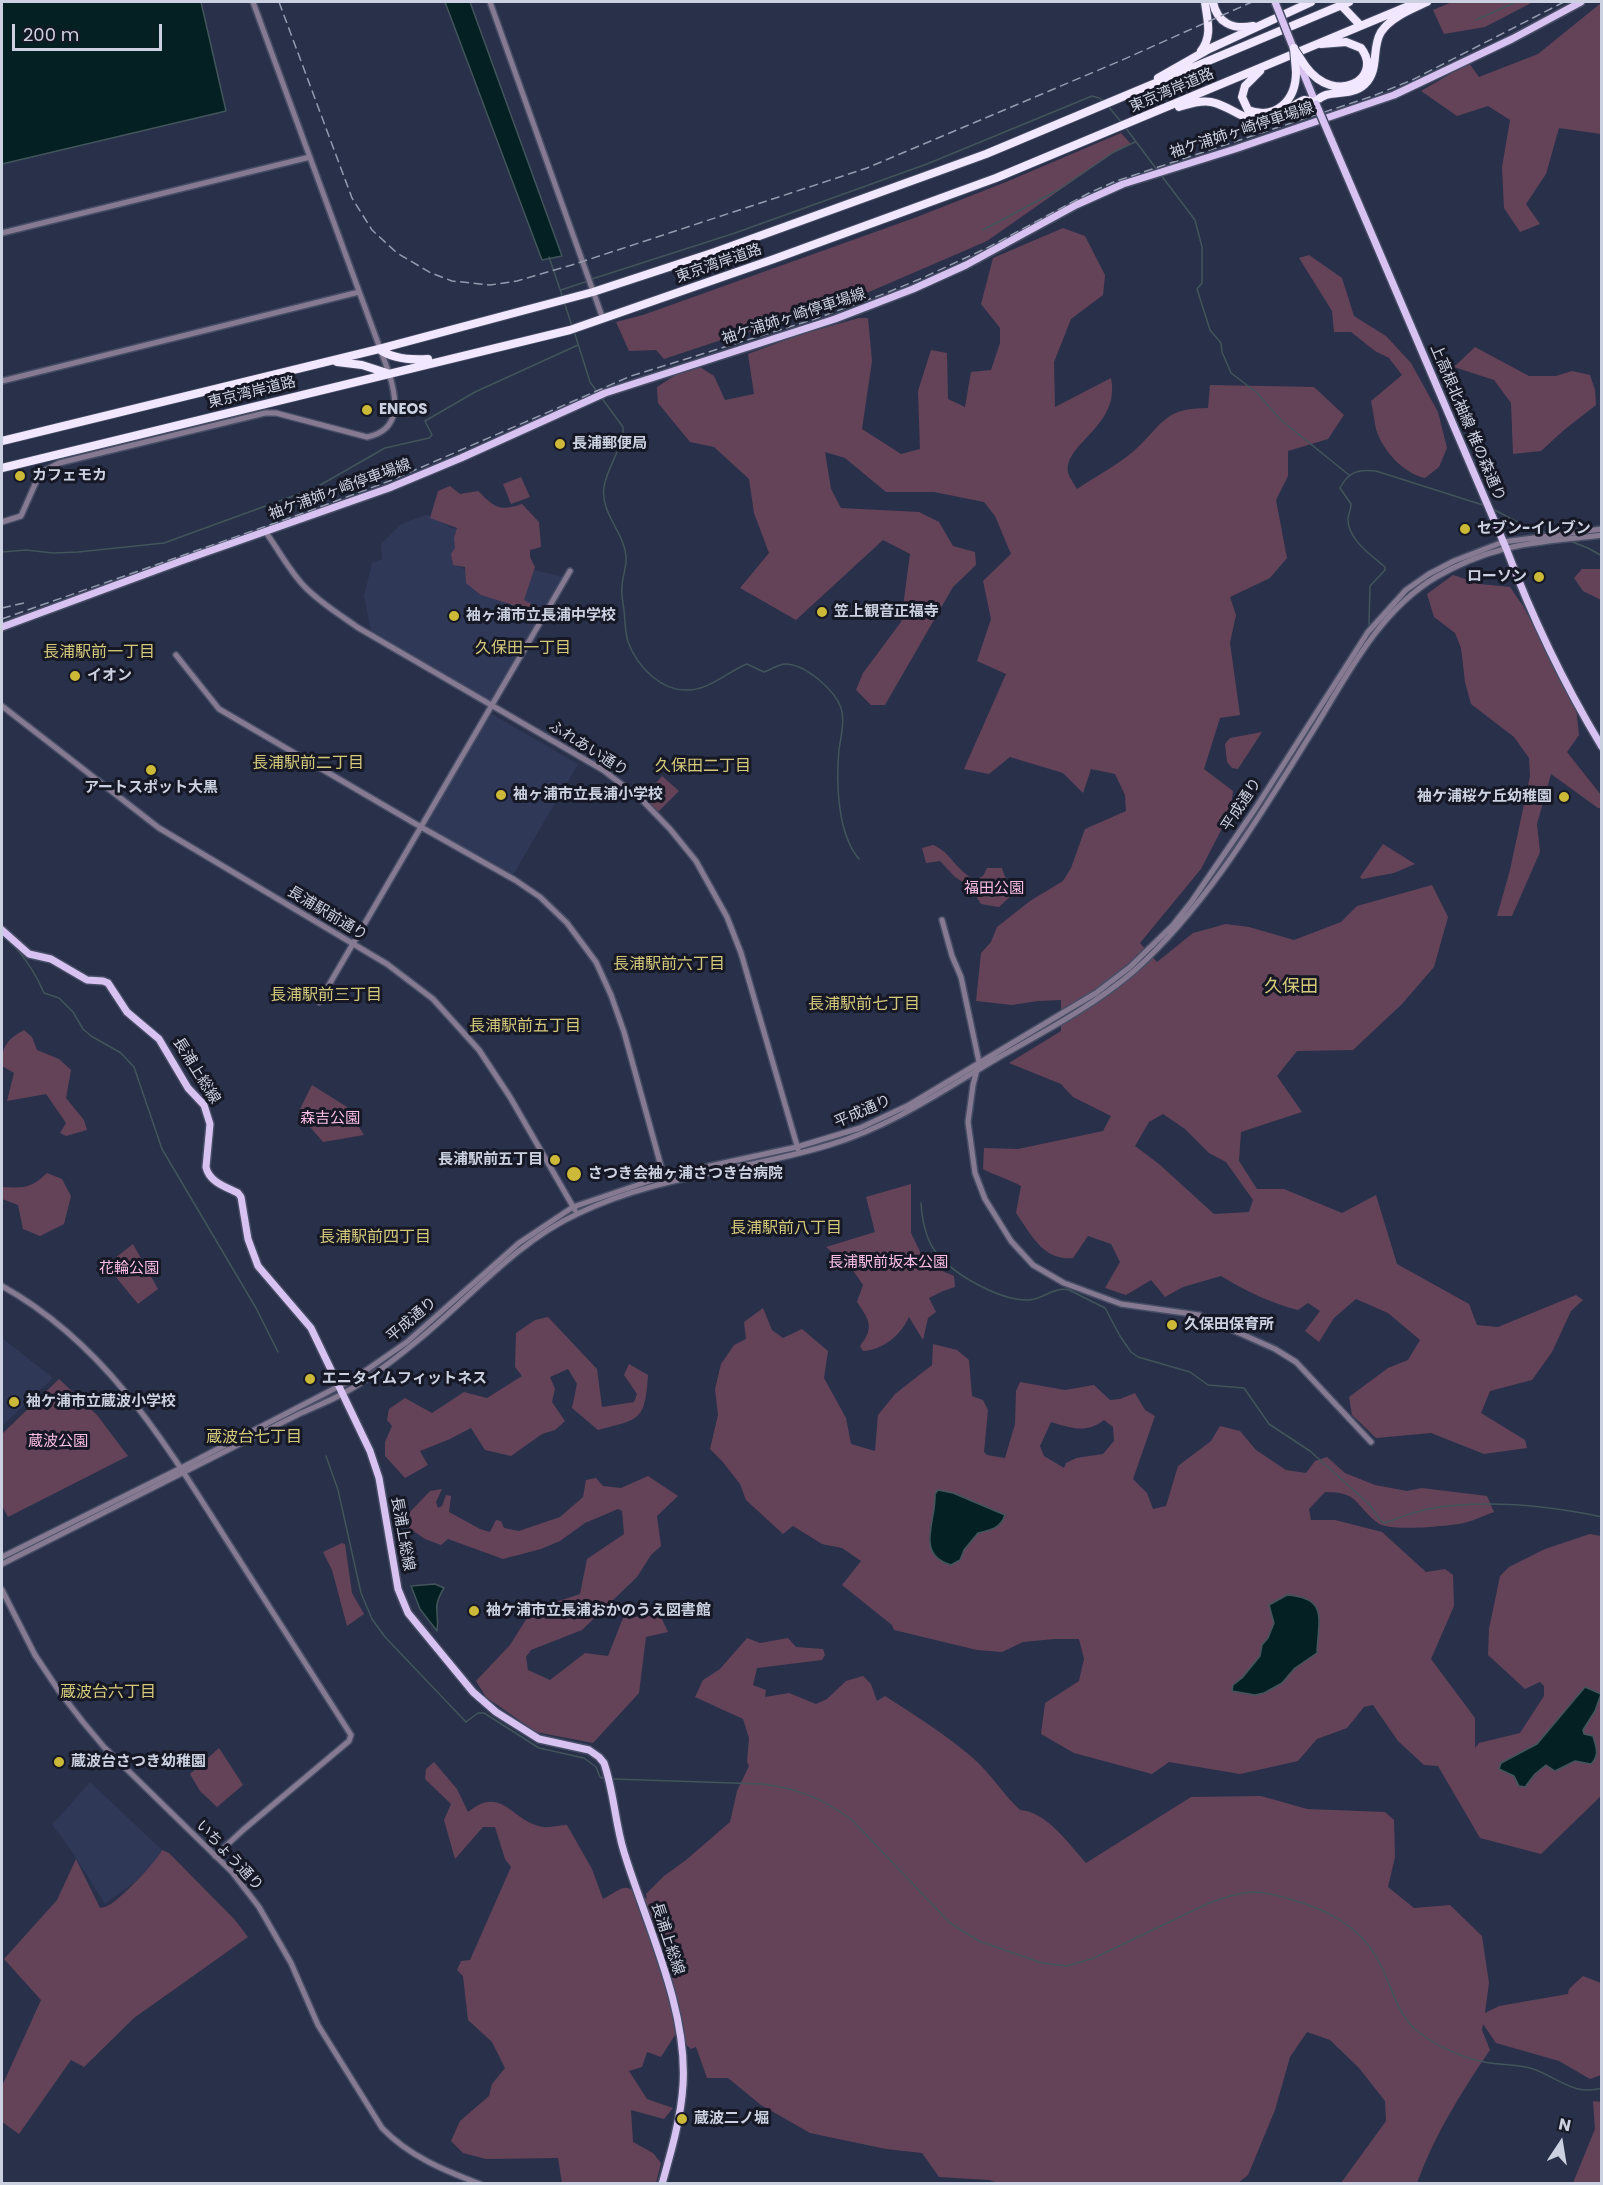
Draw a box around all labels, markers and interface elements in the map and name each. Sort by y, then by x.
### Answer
scale bar [15,12,165,50]
text: 200 m [23,22,79,47]
street label: 東京湾岸道路 [1127,65,1217,117]
street label: 袖ケ浦姉ヶ崎停車場線 [1168,99,1316,163]
street label: 東京湾岸道路 [674,241,764,287]
street label: 袖ケ浦姉ヶ崎停車場線 [720,285,868,349]
street label: 上高根北袖線 椎の森通り [1426,342,1508,504]
street label: 東京湾岸道路 [206,373,298,413]
place label: ENEOS [379,401,428,419]
marker: ENEOS [360,403,374,417]
place label: 長浦郵便局 [572,435,647,453]
marker: 長浦郵便局 [553,437,567,451]
street label: 袖ケ浦姉ヶ崎停車場線 [266,456,414,524]
place label: カフェモカ [32,467,107,485]
marker: カフェモカ [13,469,27,483]
place label: セブン-イレブン [1477,520,1591,538]
marker: セブン-イレブン [1458,522,1472,536]
place label: ローソン [1467,568,1527,586]
marker: ローソン [1532,570,1546,584]
place label: 笠上観音正福寺 [834,603,939,621]
marker: 笠上観音正福寺 [815,605,829,619]
place label: 袖ヶ浦市立長浦中学校 [466,607,616,625]
marker: 袖ヶ浦市立長浦中学校 [447,609,461,623]
district label: 久保田一丁目 [475,639,571,659]
district label: 長浦駅前一丁目 [43,643,155,663]
place label: イオン [87,667,132,685]
marker: イオン [68,669,82,683]
street label: ふれあい通り [545,718,631,780]
district label: 長浦駅前二丁目 [252,754,364,774]
district label: 久保田二丁目 [655,757,751,777]
marker: アートスポット大黒 [144,763,158,777]
street label: 平成通り [1218,775,1266,835]
place label: アートスポット大黒 [84,779,218,797]
place label: 袖ヶ浦市立長浦小学校 [513,786,663,804]
marker: 袖ヶ浦市立長浦小学校 [494,788,508,802]
place label: 袖ケ浦桜ケ丘幼稚園 [1417,788,1552,806]
marker: 袖ケ浦桜ケ丘幼稚園 [1557,790,1571,804]
park label: 福田公園 [964,880,1024,898]
street label: 長浦駅前通り [284,883,370,945]
district label: 長浦駅前六丁目 [613,955,725,975]
district label: 久保田 [1264,976,1318,998]
district label: 長浦駅前三丁目 [270,986,382,1006]
district label: 長浦駅前七丁目 [808,995,920,1015]
district label: 長浦駅前五丁目 [469,1017,581,1037]
street label: 長浦上総線 [168,1034,224,1108]
street label: 平成通り [832,1092,894,1132]
park label: 森吉公園 [300,1110,360,1128]
place label: 長浦駅前五丁目 [438,1151,543,1169]
marker: 長浦駅前五丁目 [548,1153,562,1167]
marker: さつき会袖ヶ浦さつき台病院 [565,1165,583,1183]
place label: さつき会袖ヶ浦さつき台病院 [588,1165,783,1183]
district label: 長浦駅前八丁目 [730,1219,842,1239]
district label: 長浦駅前四丁目 [319,1228,431,1248]
park label: 長浦駅前坂本公園 [828,1254,948,1272]
park label: 花輪公園 [99,1260,159,1278]
street label: 平成通り [383,1294,441,1346]
place label: 久保田保育所 [1184,1316,1274,1334]
marker: 久保田保育所 [1165,1318,1179,1332]
place label: エニタイムフィットネス [322,1370,487,1388]
marker: エニタイムフィットネス [303,1372,317,1386]
place label: 袖ケ浦市立蔵波小学校 [26,1393,176,1411]
marker: 袖ケ浦市立蔵波小学校 [7,1395,21,1409]
district label: 蔵波台七丁目 [206,1428,302,1448]
park label: 蔵波公園 [28,1433,88,1451]
street label: 長浦上総線 [387,1496,417,1572]
place label: 袖ケ浦市立長浦おかのうえ図書館 [486,1602,711,1620]
marker: 袖ケ浦市立長浦おかのうえ図書館 [467,1604,481,1618]
district label: 蔵波台六丁目 [60,1683,156,1703]
place label: 蔵波台さつき幼稚園 [71,1753,206,1771]
marker: 蔵波台さつき幼稚園 [52,1755,66,1769]
street label: いちょう通り [192,1817,266,1895]
street label: 長浦上総線 [647,1901,687,1977]
place label: 蔵波二ノ堀 [694,2110,769,2128]
marker: 蔵波二ノ堀 [675,2112,689,2126]
text: N [1557,2112,1573,2137]
north arrow [1531,2113,1591,2173]

